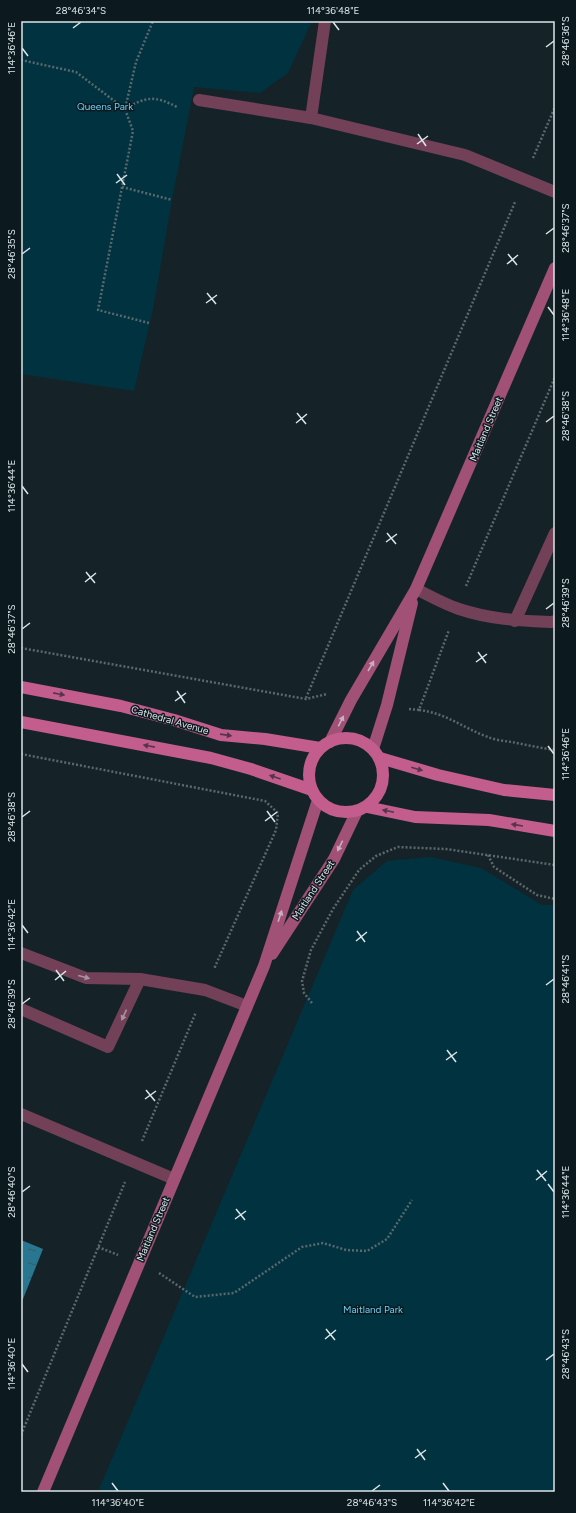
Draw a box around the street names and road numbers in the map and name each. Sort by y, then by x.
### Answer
street label: Maitland Street [467,395,506,463]
street label: Cathedral Avenue [130,703,211,737]
street label: Maitland Street [289,857,337,922]
street label: Maitland Street [134,1195,173,1263]

